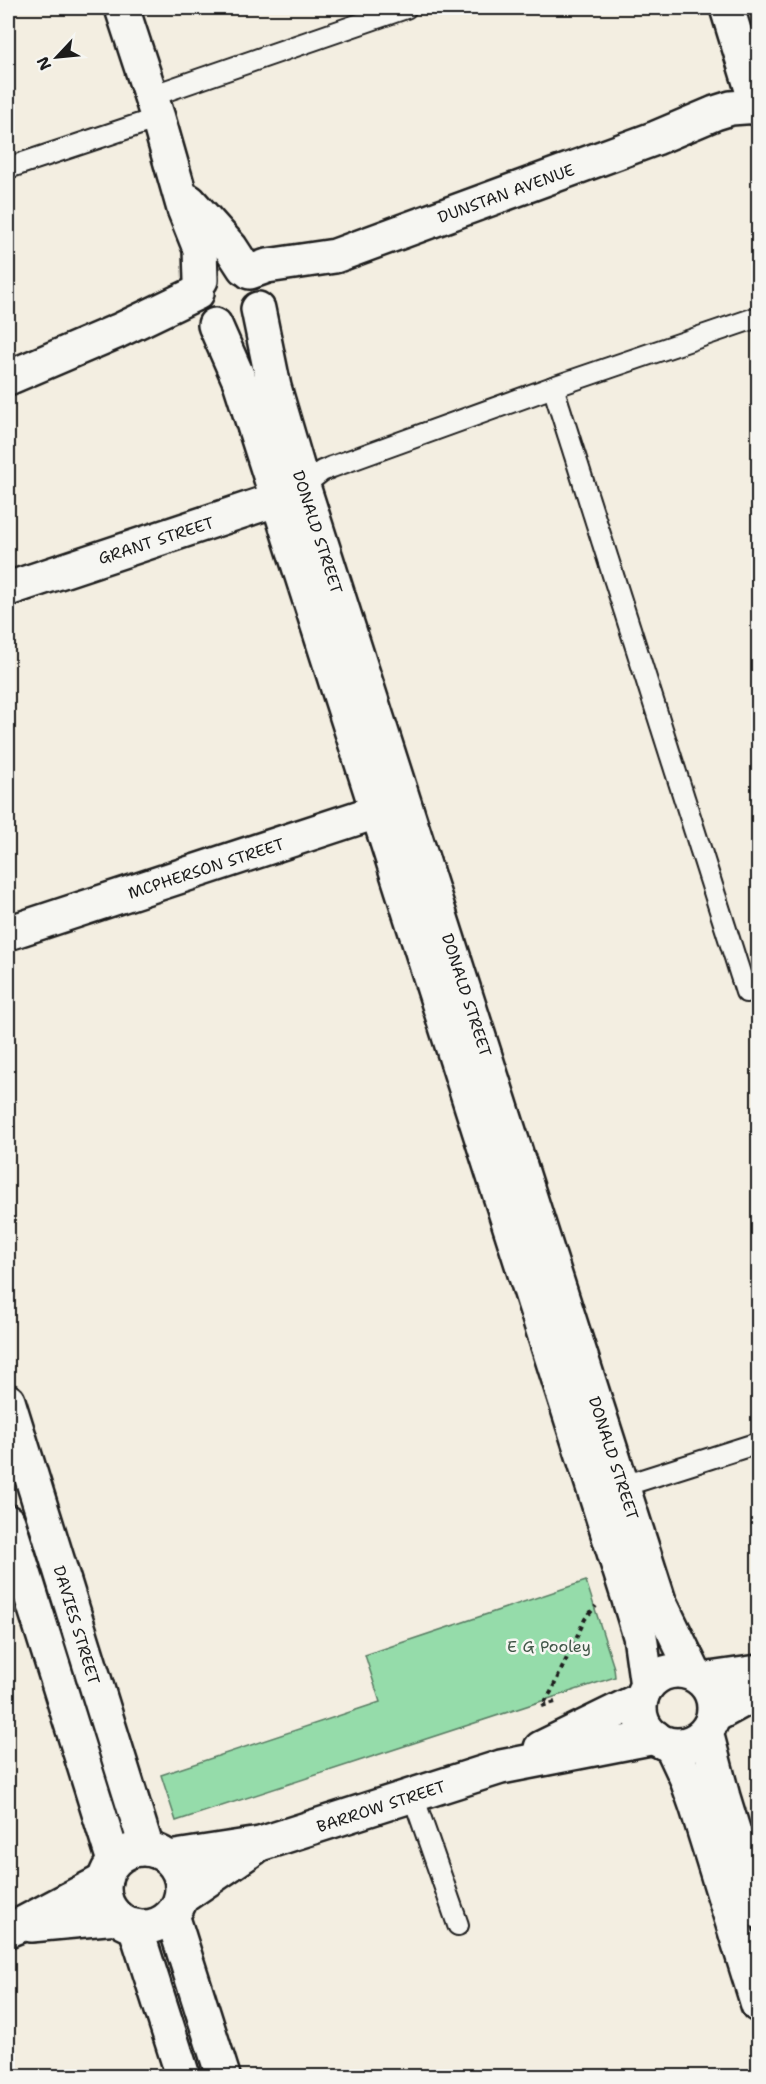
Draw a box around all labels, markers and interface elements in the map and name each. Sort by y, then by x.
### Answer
north arrow [27,27,87,87]
text: N [32,53,56,74]
street label: DUNSTAN AVENUE [435,159,577,228]
street label: DONALD STREET [288,468,347,597]
street label: GRANT STREET [96,512,217,569]
street label: MCPHERSON STREET [125,833,287,904]
street label: DONALD STREET [437,931,496,1060]
street label: DONALD STREET [584,1394,643,1523]
street label: DAVIES STREET [48,1563,105,1687]
park label: E G Pooley [507,1636,591,1657]
street label: BARROW STREET [314,1776,448,1837]

